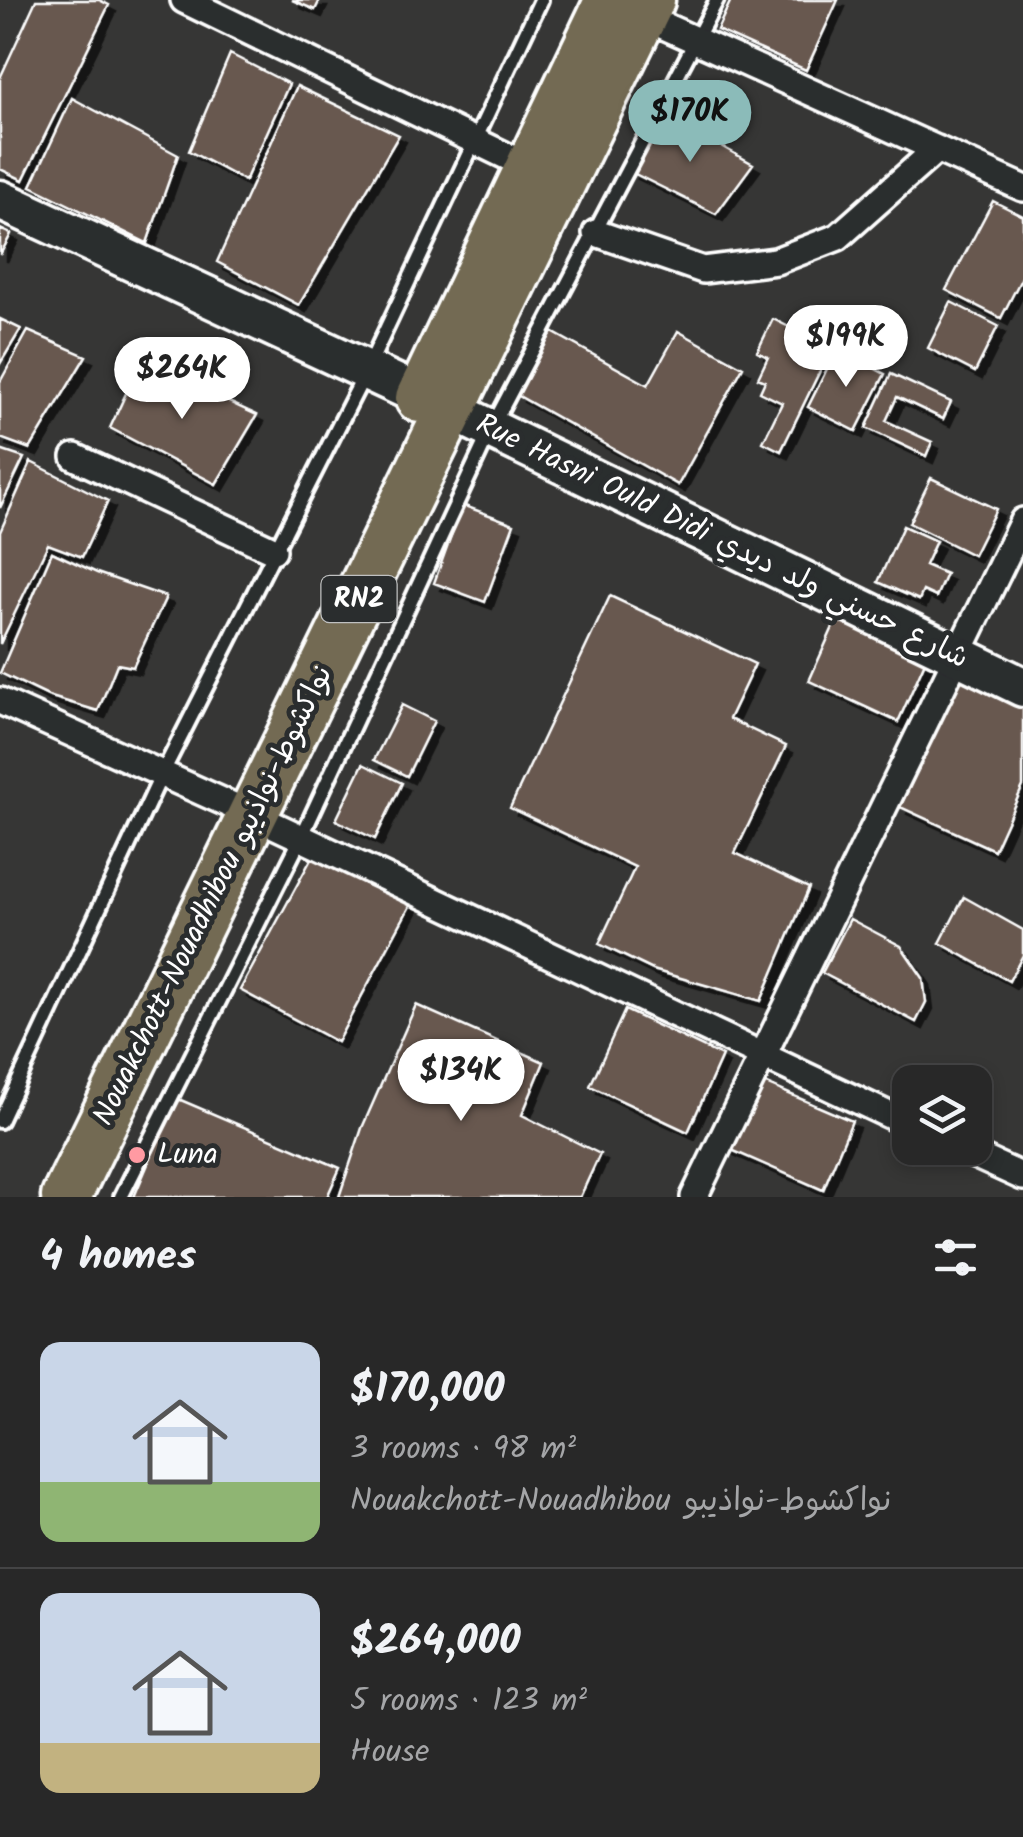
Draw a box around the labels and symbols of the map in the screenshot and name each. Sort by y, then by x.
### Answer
pin: $170K [620,80,760,165]
pin: $199K [776,305,916,390]
pin: $264K [112,337,252,422]
street label: Rue Hasni Ould Didi شارع حسني ولد ديدي [467,401,977,683]
road number: RN2 [322,576,396,622]
street label: Nouakchott-Nouadhibou نواكشوط-نواذيبو [81,656,347,1134]
pin: $134K [391,1039,531,1124]
place label: Luna [157,1131,218,1179]
marker: Luna [126,1144,148,1166]

